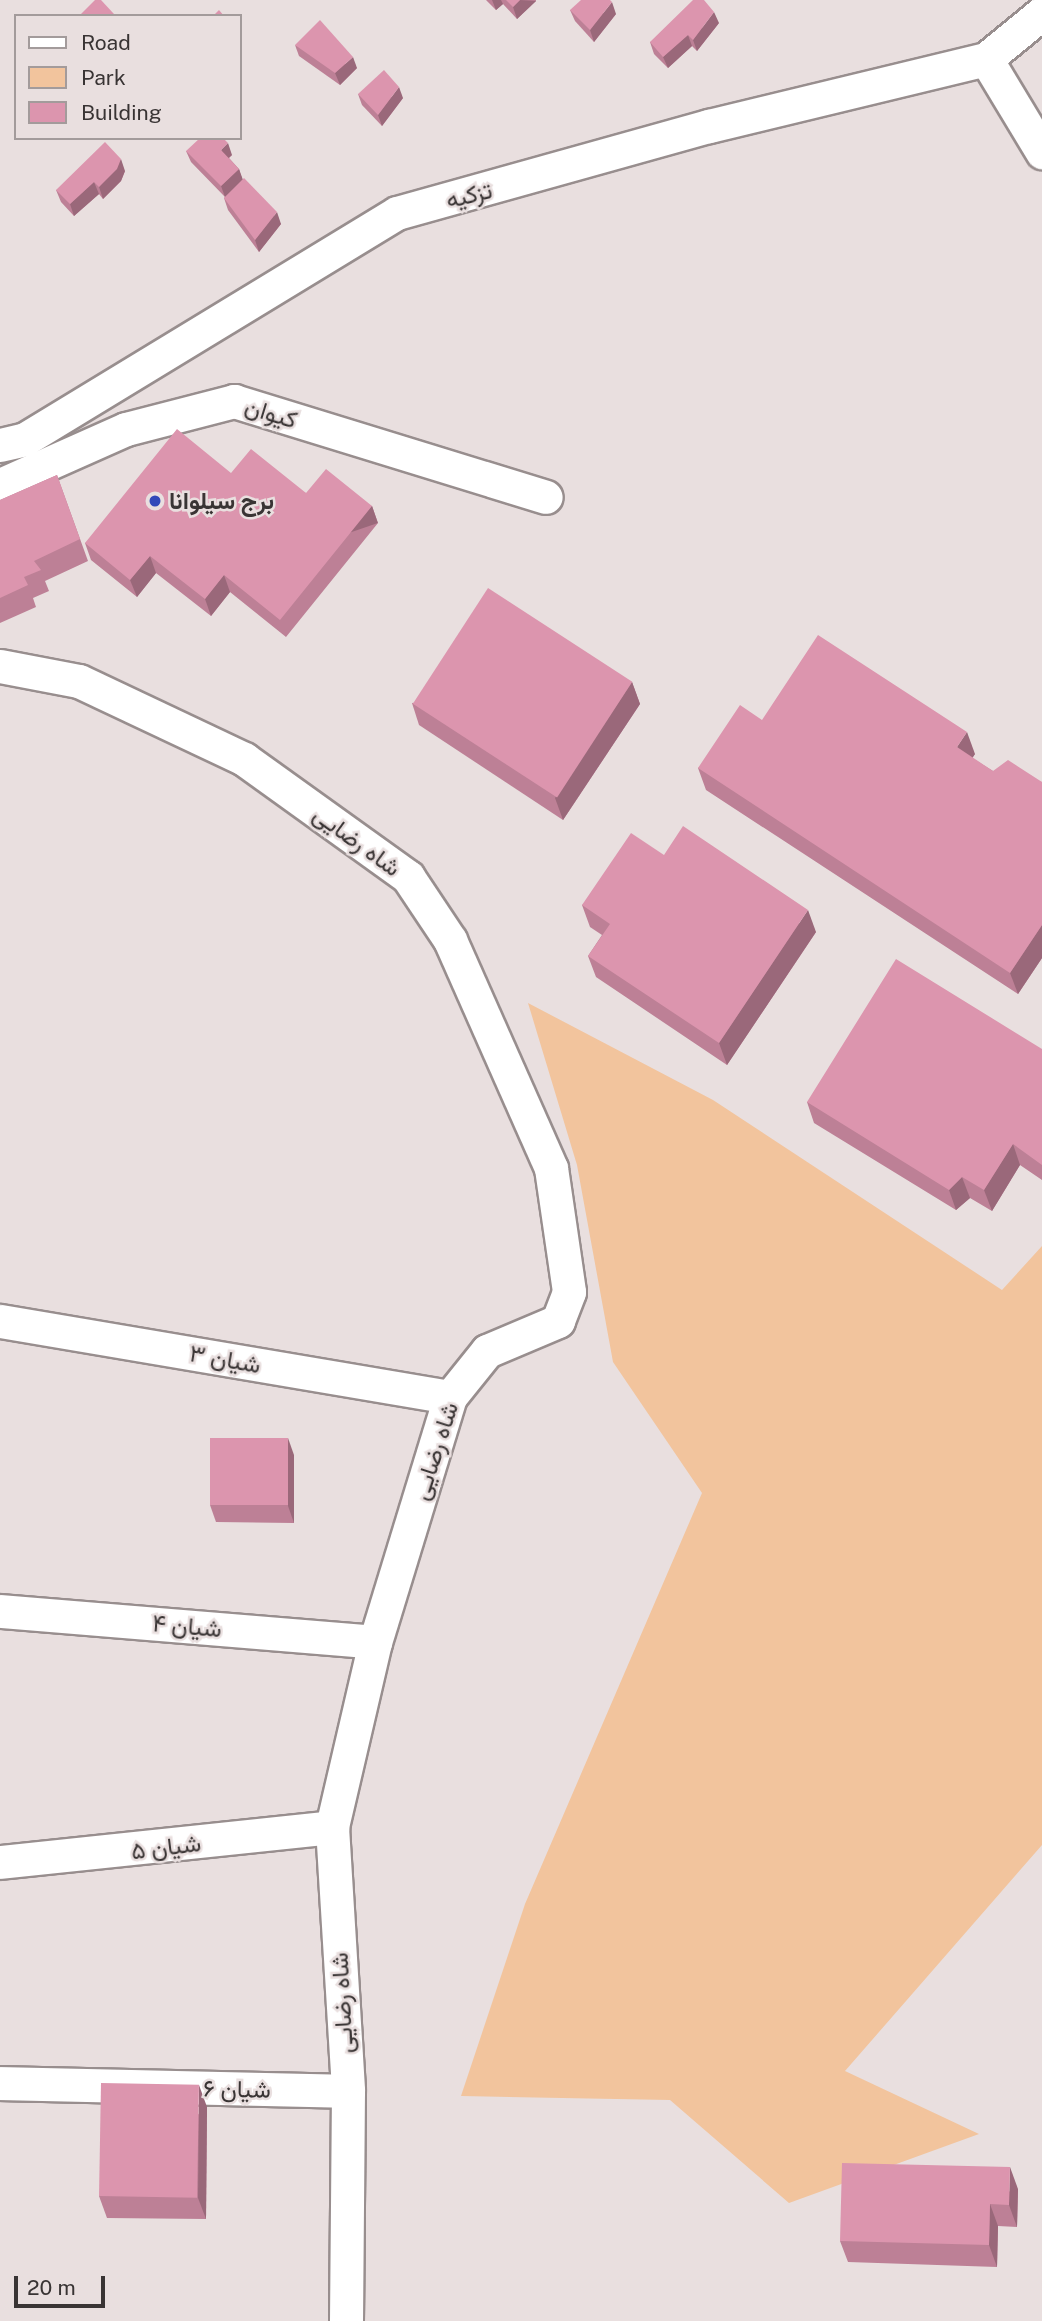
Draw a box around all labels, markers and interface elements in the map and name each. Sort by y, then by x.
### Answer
legend [14,14,242,140]
text: Road [81,30,131,55]
text: Park [81,65,126,90]
text: Building [81,100,162,125]
street label: تزکیه [443,175,495,215]
street label: کیوان [241,391,301,435]
place label: برج سیلوانا [169,487,274,515]
marker: برج سیلوانا [147,493,163,509]
street label: شاه رضایی [308,800,406,882]
street label: شیان ۳ [187,1339,263,1379]
street label: شاه رضایی [406,1398,464,1504]
street label: شیان ۴ [151,1609,223,1643]
street label: شیان ۵ [129,1828,203,1866]
street label: شاه رضایی [325,1952,359,2054]
street label: شیان ۶ [203,2074,271,2104]
scale bar [18,2262,108,2306]
text: 20 m [27,2275,76,2300]

